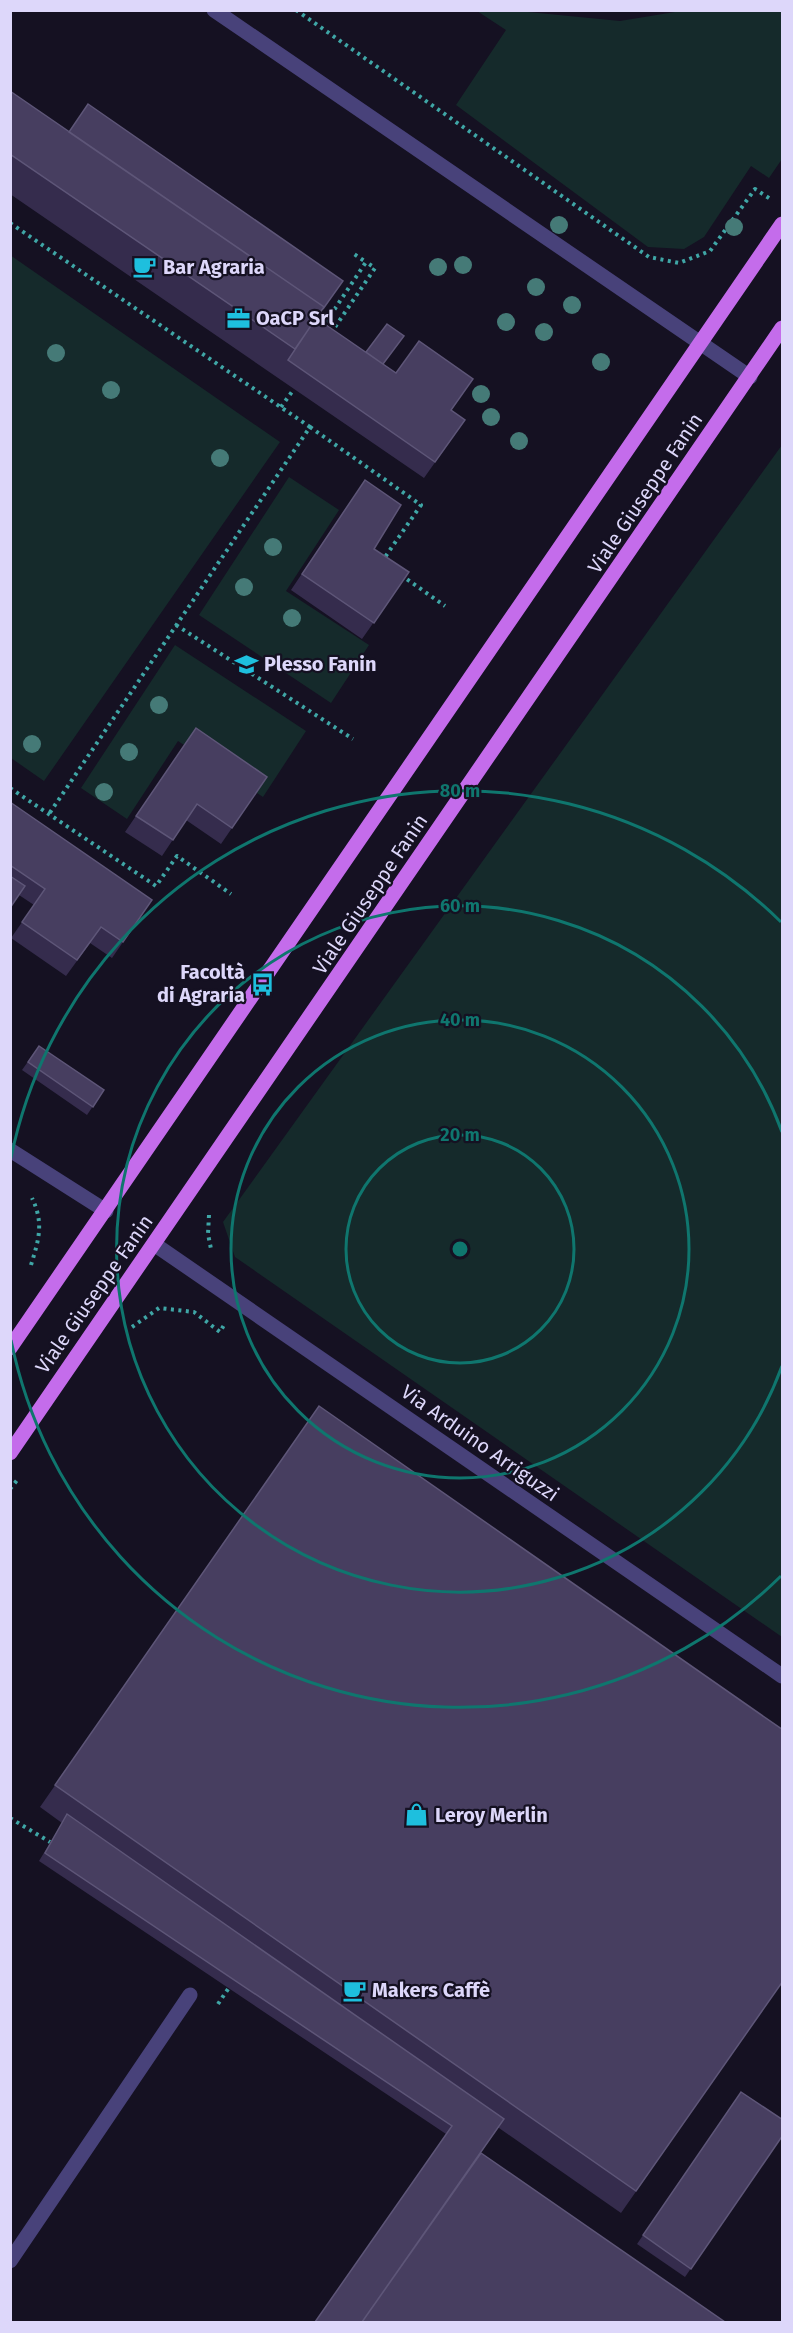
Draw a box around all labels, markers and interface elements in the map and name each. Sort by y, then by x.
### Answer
cafe icon: Bar Agraria [132,254,158,280]
place label: Bar Agraria [163,255,265,279]
office icon: OaCP Srl [225,305,251,331]
place label: OaCP Srl [256,306,334,330]
street label: Viale Giuseppe Fanin [582,408,708,578]
school or university icon: Plesso Fanin [233,651,259,677]
place label: Plesso Fanin [264,652,377,676]
text: 80 m [440,780,480,802]
street label: Viale Giuseppe Fanin [307,809,433,979]
text: 60 m [440,895,480,917]
place label: Facoltà di Agraria [157,960,245,1007]
bus stop icon: Facoltà di Agraria [250,971,276,997]
text: 40 m [440,1009,480,1031]
text: 20 m [440,1124,480,1146]
street label: Viale Giuseppe Fanin [30,1210,158,1378]
centre of rings [450,1239,470,1259]
street label: Via Arduino Arriguzzi [397,1380,563,1506]
shop icon: Leroy Merlin [404,1802,430,1828]
place label: Leroy Merlin [435,1803,548,1827]
cafe icon: Makers Caffè [341,1977,367,2003]
place label: Makers Caffè [372,1978,490,2002]

